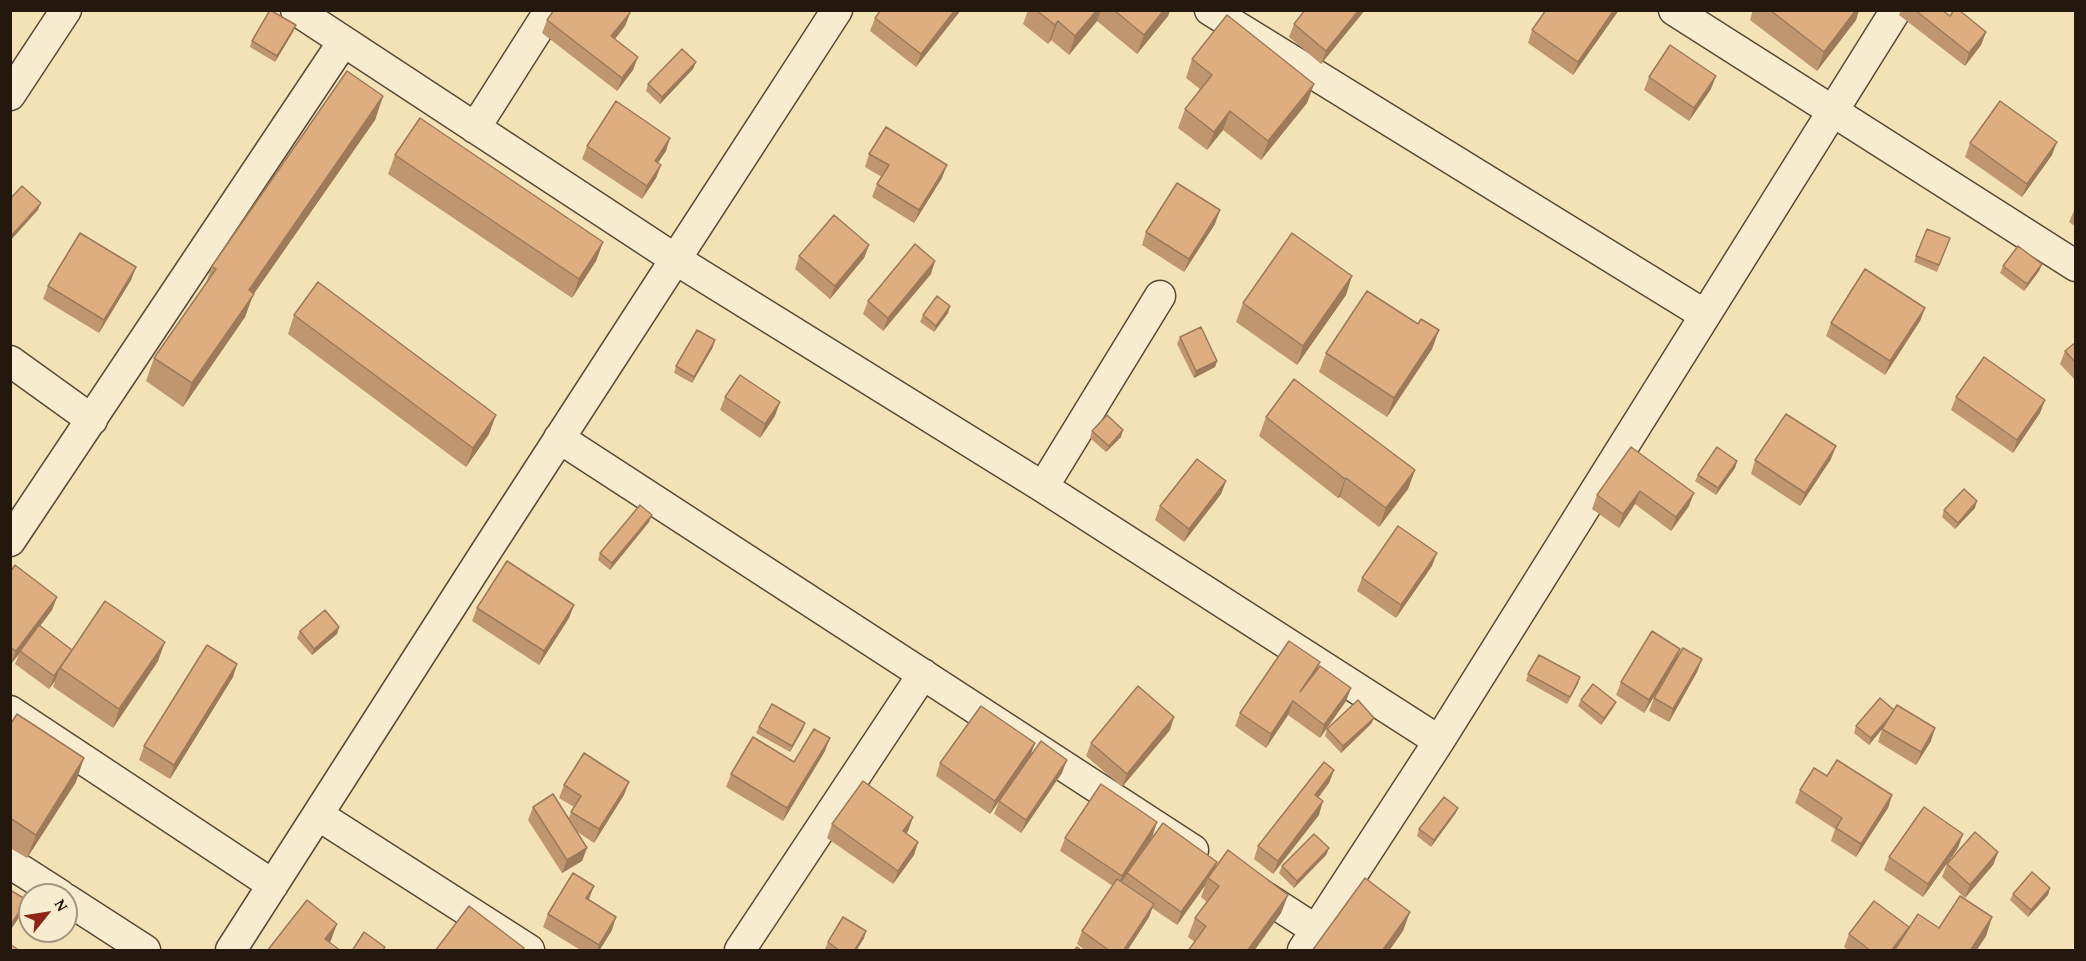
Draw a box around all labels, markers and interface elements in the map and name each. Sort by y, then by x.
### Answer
north arrow [18,883,78,943]
text: N [49,894,75,916]

